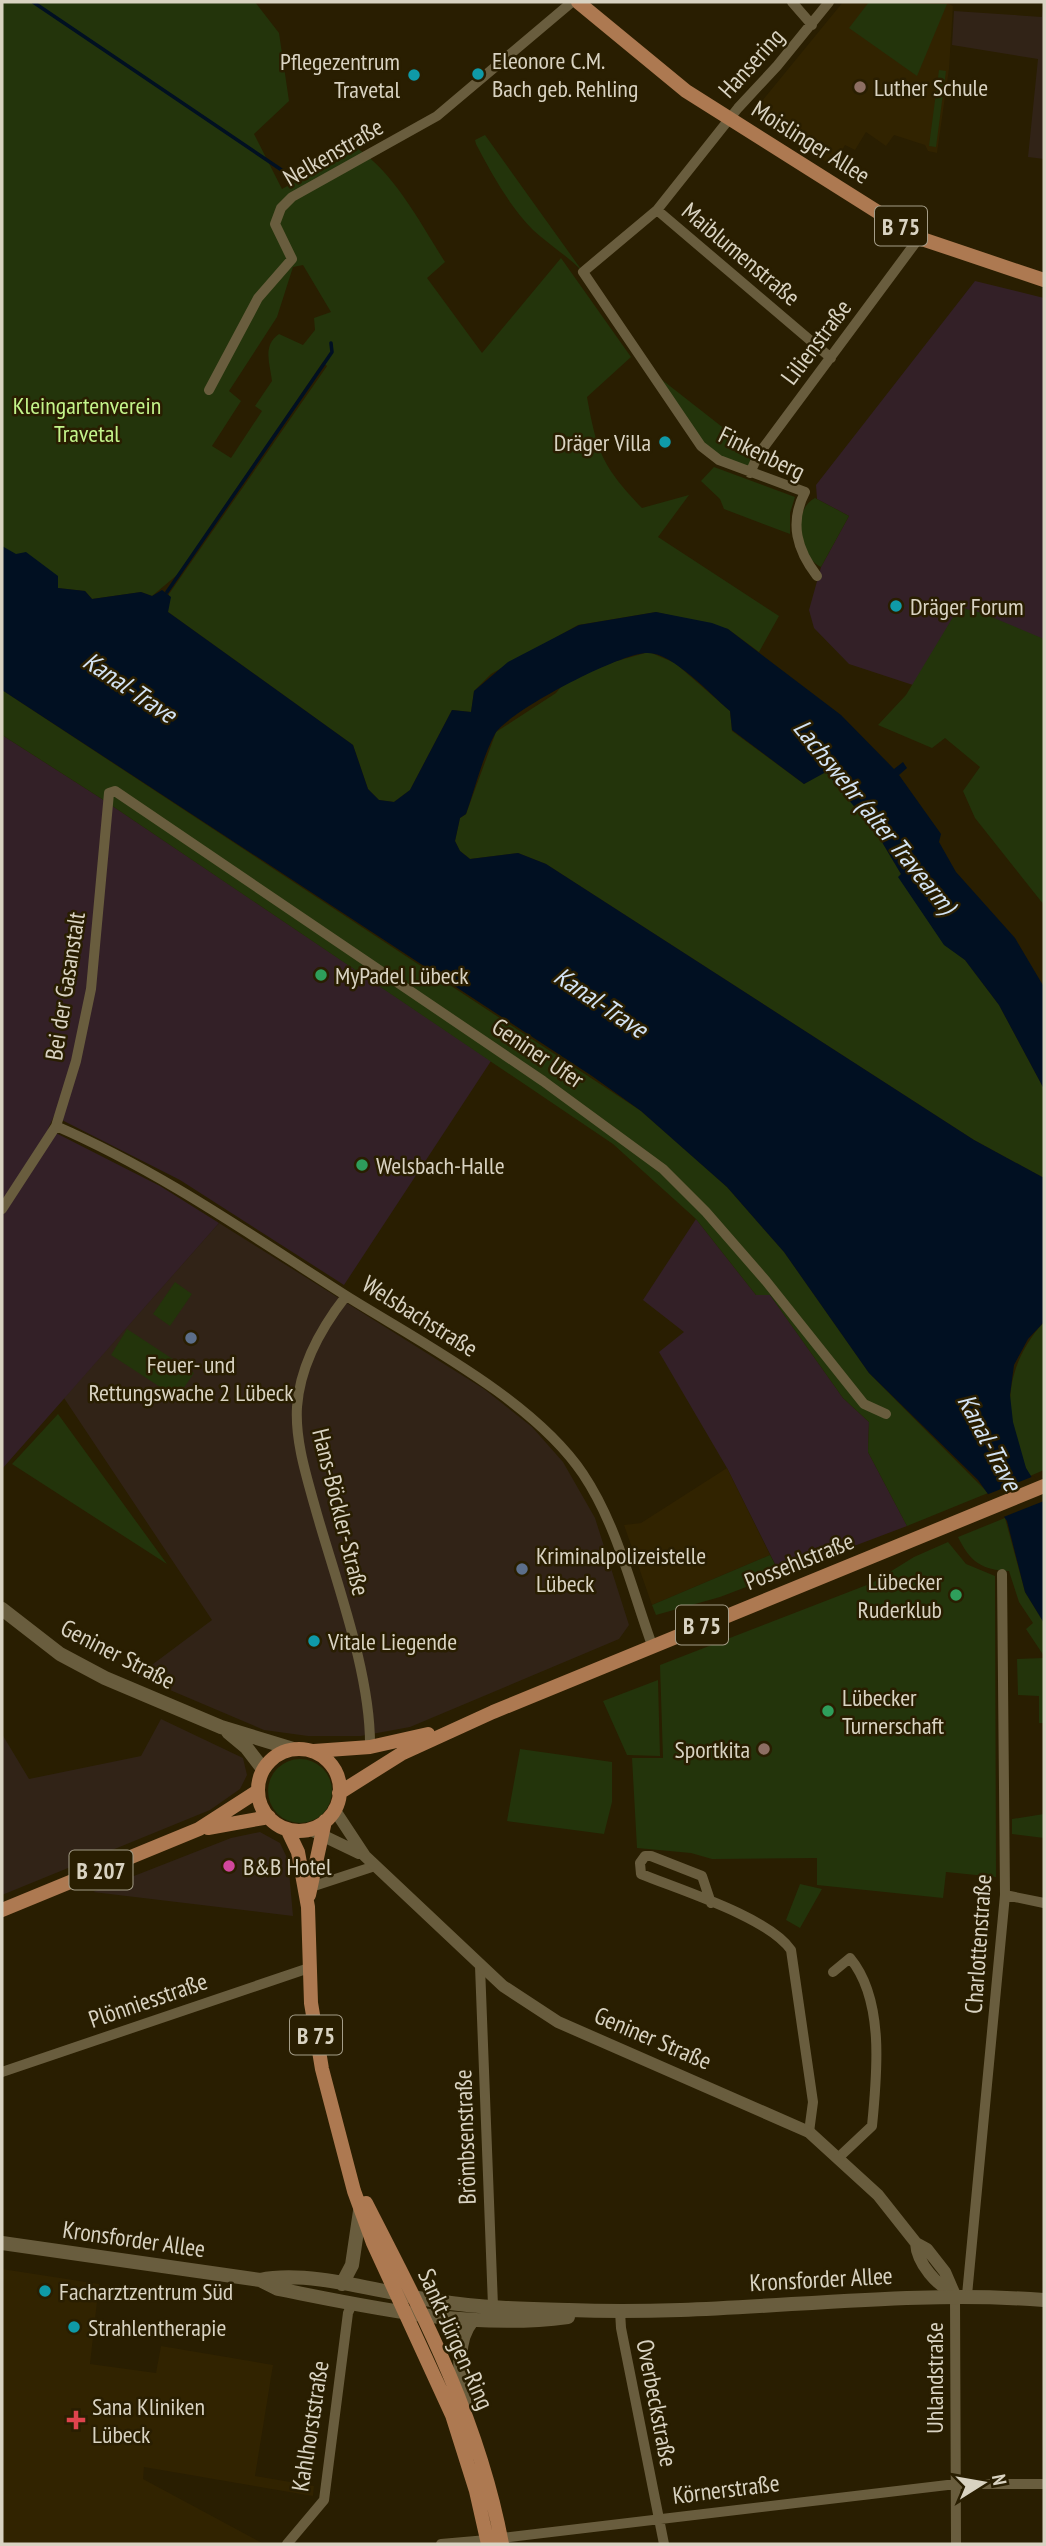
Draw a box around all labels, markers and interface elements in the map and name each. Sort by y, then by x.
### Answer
street label: Hansering [711,22,791,104]
place label: Eleonore C.M. Bach geb. Rehling [492,45,638,104]
place label: Pflegezentrum Travetal [280,46,400,105]
marker: Eleonore C.M. Bach geb. Rehling [470,66,486,82]
marker: Pflegezentrum Travetal [406,67,422,83]
place label: Luther Schule [874,72,988,103]
marker: Luther Schule [852,79,868,95]
street label: Moislinger Allee [746,93,876,191]
street label: Nelkenstraße [277,111,389,193]
street label: Maiblumenstraße [675,195,807,313]
road number: B 75 [875,206,927,246]
street label: Lilienstraße [774,293,858,391]
park label: Kleingartenverein Travetal [13,390,161,449]
street label: Finkenberg [714,419,810,487]
place label: Dräger Villa [554,427,651,458]
marker: Dräger Villa [657,434,673,450]
place label: Dräger Forum [910,591,1024,622]
marker: Dräger Forum [888,598,904,614]
water label: Kanal-Trave [77,644,185,731]
water label: Lachswehr (alter Travearm) [786,712,965,922]
street label: Bei der Gasanstalt [38,909,92,1062]
water label: Kanal-Trave [548,959,656,1046]
place label: MyPadel Lübeck [335,960,469,991]
marker: MyPadel Lübeck [313,967,329,983]
street label: Geniner Ufer [486,1011,590,1095]
place label: Welsbach-Halle [376,1150,505,1181]
marker: Welsbach-Halle [354,1157,370,1173]
street label: Welsbachstraße [356,1268,484,1364]
marker: Feuer- und Rettungswache 2 Lübeck [183,1330,199,1346]
place label: Feuer- und Rettungswache 2 Lübeck [88,1349,294,1408]
water label: Kanal-Trave [951,1388,1030,1498]
street label: Hans-Böckler-Straße [305,1425,377,1599]
street label: Possehlstraße [740,1525,858,1597]
place label: Kriminalpolizeistelle Lübeck [536,1540,706,1599]
marker: Kriminalpolizeistelle Lübeck [514,1561,530,1577]
place label: Lübecker Ruderklub [857,1566,942,1625]
marker: Lübecker Ruderklub [948,1587,964,1603]
road number: B 75 [676,1606,728,1644]
street label: Geniner Straße [56,1612,180,1696]
place label: Vitale Liegende [327,1626,457,1657]
marker: Vitale Liegende [306,1633,322,1649]
place label: Lübecker Turnerschaft [842,1682,944,1741]
marker: Lübecker Turnerschaft [820,1703,836,1719]
place label: Sportkita [674,1734,750,1765]
marker: Sportkita [756,1741,772,1757]
road number: B 207 [70,1851,132,1890]
place label: B&B Hotel [243,1851,332,1882]
marker: B&B Hotel [221,1858,237,1874]
street label: Charlottenstraße [958,1873,998,2015]
street label: Plönniesstraße [85,1965,211,2035]
street label: Geniner Straße [590,1999,716,2077]
road number: B 75 [290,2016,342,2054]
street label: Brömbsenstraße [447,2069,483,2205]
street label: Kronsforder Allee [61,2214,207,2264]
street label: Kronsforder Allee [749,2260,893,2298]
street label: Sankt-Jürgen-Ring [411,2264,501,2414]
place label: Facharztzentrum Süd [59,2276,233,2307]
marker: Facharztzentrum Süd [37,2283,53,2299]
place label: Strahlentherapie [88,2312,226,2343]
marker: Strahlentherapie [66,2319,82,2335]
street label: Uhlandstraße [919,2322,950,2434]
street label: Overbeckstraße [629,2337,685,2469]
street label: Kahlhorststraße [284,2358,336,2494]
place label: Sana Kliniken Lübeck [92,2391,205,2450]
marker: Sana Kliniken Lübeck [66,2410,86,2430]
north arrow [948,2448,1018,2518]
street label: Körnerstraße [671,2467,781,2511]
text: N [987,2472,1012,2487]

